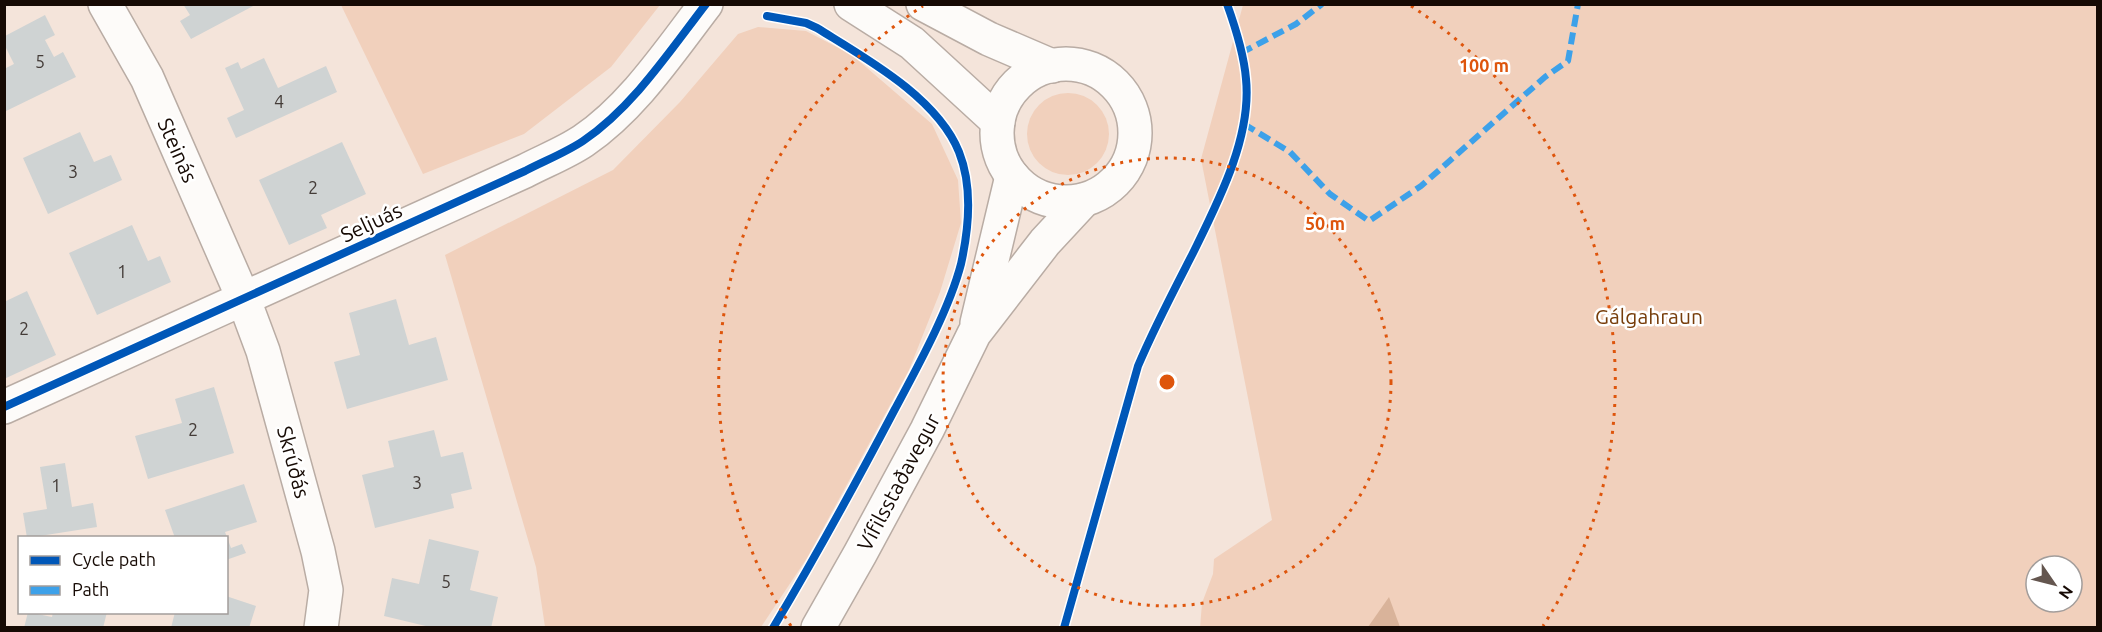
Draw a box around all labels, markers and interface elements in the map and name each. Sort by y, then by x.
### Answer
house number: 5 [35,51,45,71]
text: 100 m [1459,55,1509,75]
house number: 4 [274,91,284,111]
street label: Steinás [153,114,203,186]
house number: 3 [68,161,78,181]
house number: 2 [308,177,318,197]
street label: Seljuás [336,197,406,247]
text: 50 m [1305,213,1345,233]
house number: 1 [117,261,127,281]
park label: Gálgahraun [1595,304,1703,328]
house number: 2 [19,318,29,338]
centre of rings [1157,372,1177,392]
street label: Vífilsstaðavegur [852,409,944,555]
house number: 2 [188,419,198,439]
street label: Skrúðás [273,423,315,501]
house number: 3 [412,472,422,492]
house number: 1 [51,475,61,495]
legend [18,536,228,614]
text: Cycle path [72,549,156,569]
north arrow [2024,554,2084,614]
house number: 5 [441,571,451,591]
text: Path [72,579,109,599]
text: N [2055,583,2077,603]

